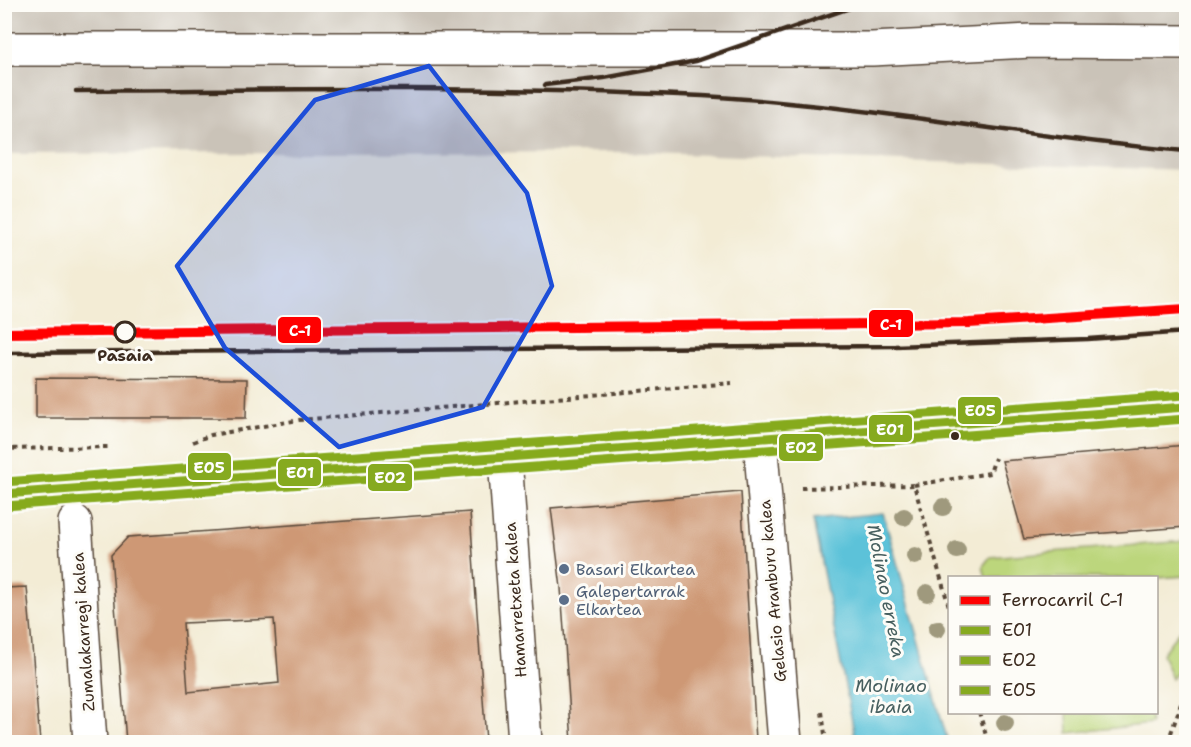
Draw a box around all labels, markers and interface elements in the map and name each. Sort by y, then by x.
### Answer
line badge: C-1 [868,309,914,338]
text: C-1 [880,314,902,335]
line badge: C-1 [277,316,322,344]
text: C-1 [289,320,311,341]
marker: Pasaia [114,321,136,343]
place label: Pasaia [97,345,153,366]
line badge: E05 [957,396,1002,425]
text: E05 [964,400,996,421]
line badge: E01 [868,414,913,443]
text: E01 [876,419,904,440]
unlabelled marker [949,430,961,442]
line badge: E02 [778,433,824,462]
text: E02 [785,437,817,458]
line badge: E05 [187,452,232,481]
text: E05 [193,457,225,478]
line badge: E01 [277,458,322,487]
text: E01 [286,462,314,483]
line badge: E02 [367,463,413,492]
text: E02 [374,467,406,488]
street label: Gelasio Aranburu kalea [754,499,791,683]
street label: Hamarretxeta kalea [500,521,531,678]
water label: Molinao erreka [861,522,911,660]
street label: Zumalakarregi kalea [67,552,100,712]
place label: Basari Elkartea [576,559,695,580]
marker: Basari Elkartea [557,562,571,576]
legend [948,576,1158,714]
place label: Galepertarrak Elkartea [576,581,685,620]
text: Ferrocarril C-1 [1002,588,1124,612]
marker: Galepertarrak Elkartea [557,593,571,607]
text: E01 [1002,618,1032,642]
text: E02 [1002,648,1037,672]
water label: Molinao ibaia [855,674,927,719]
text: E05 [1002,678,1036,702]

